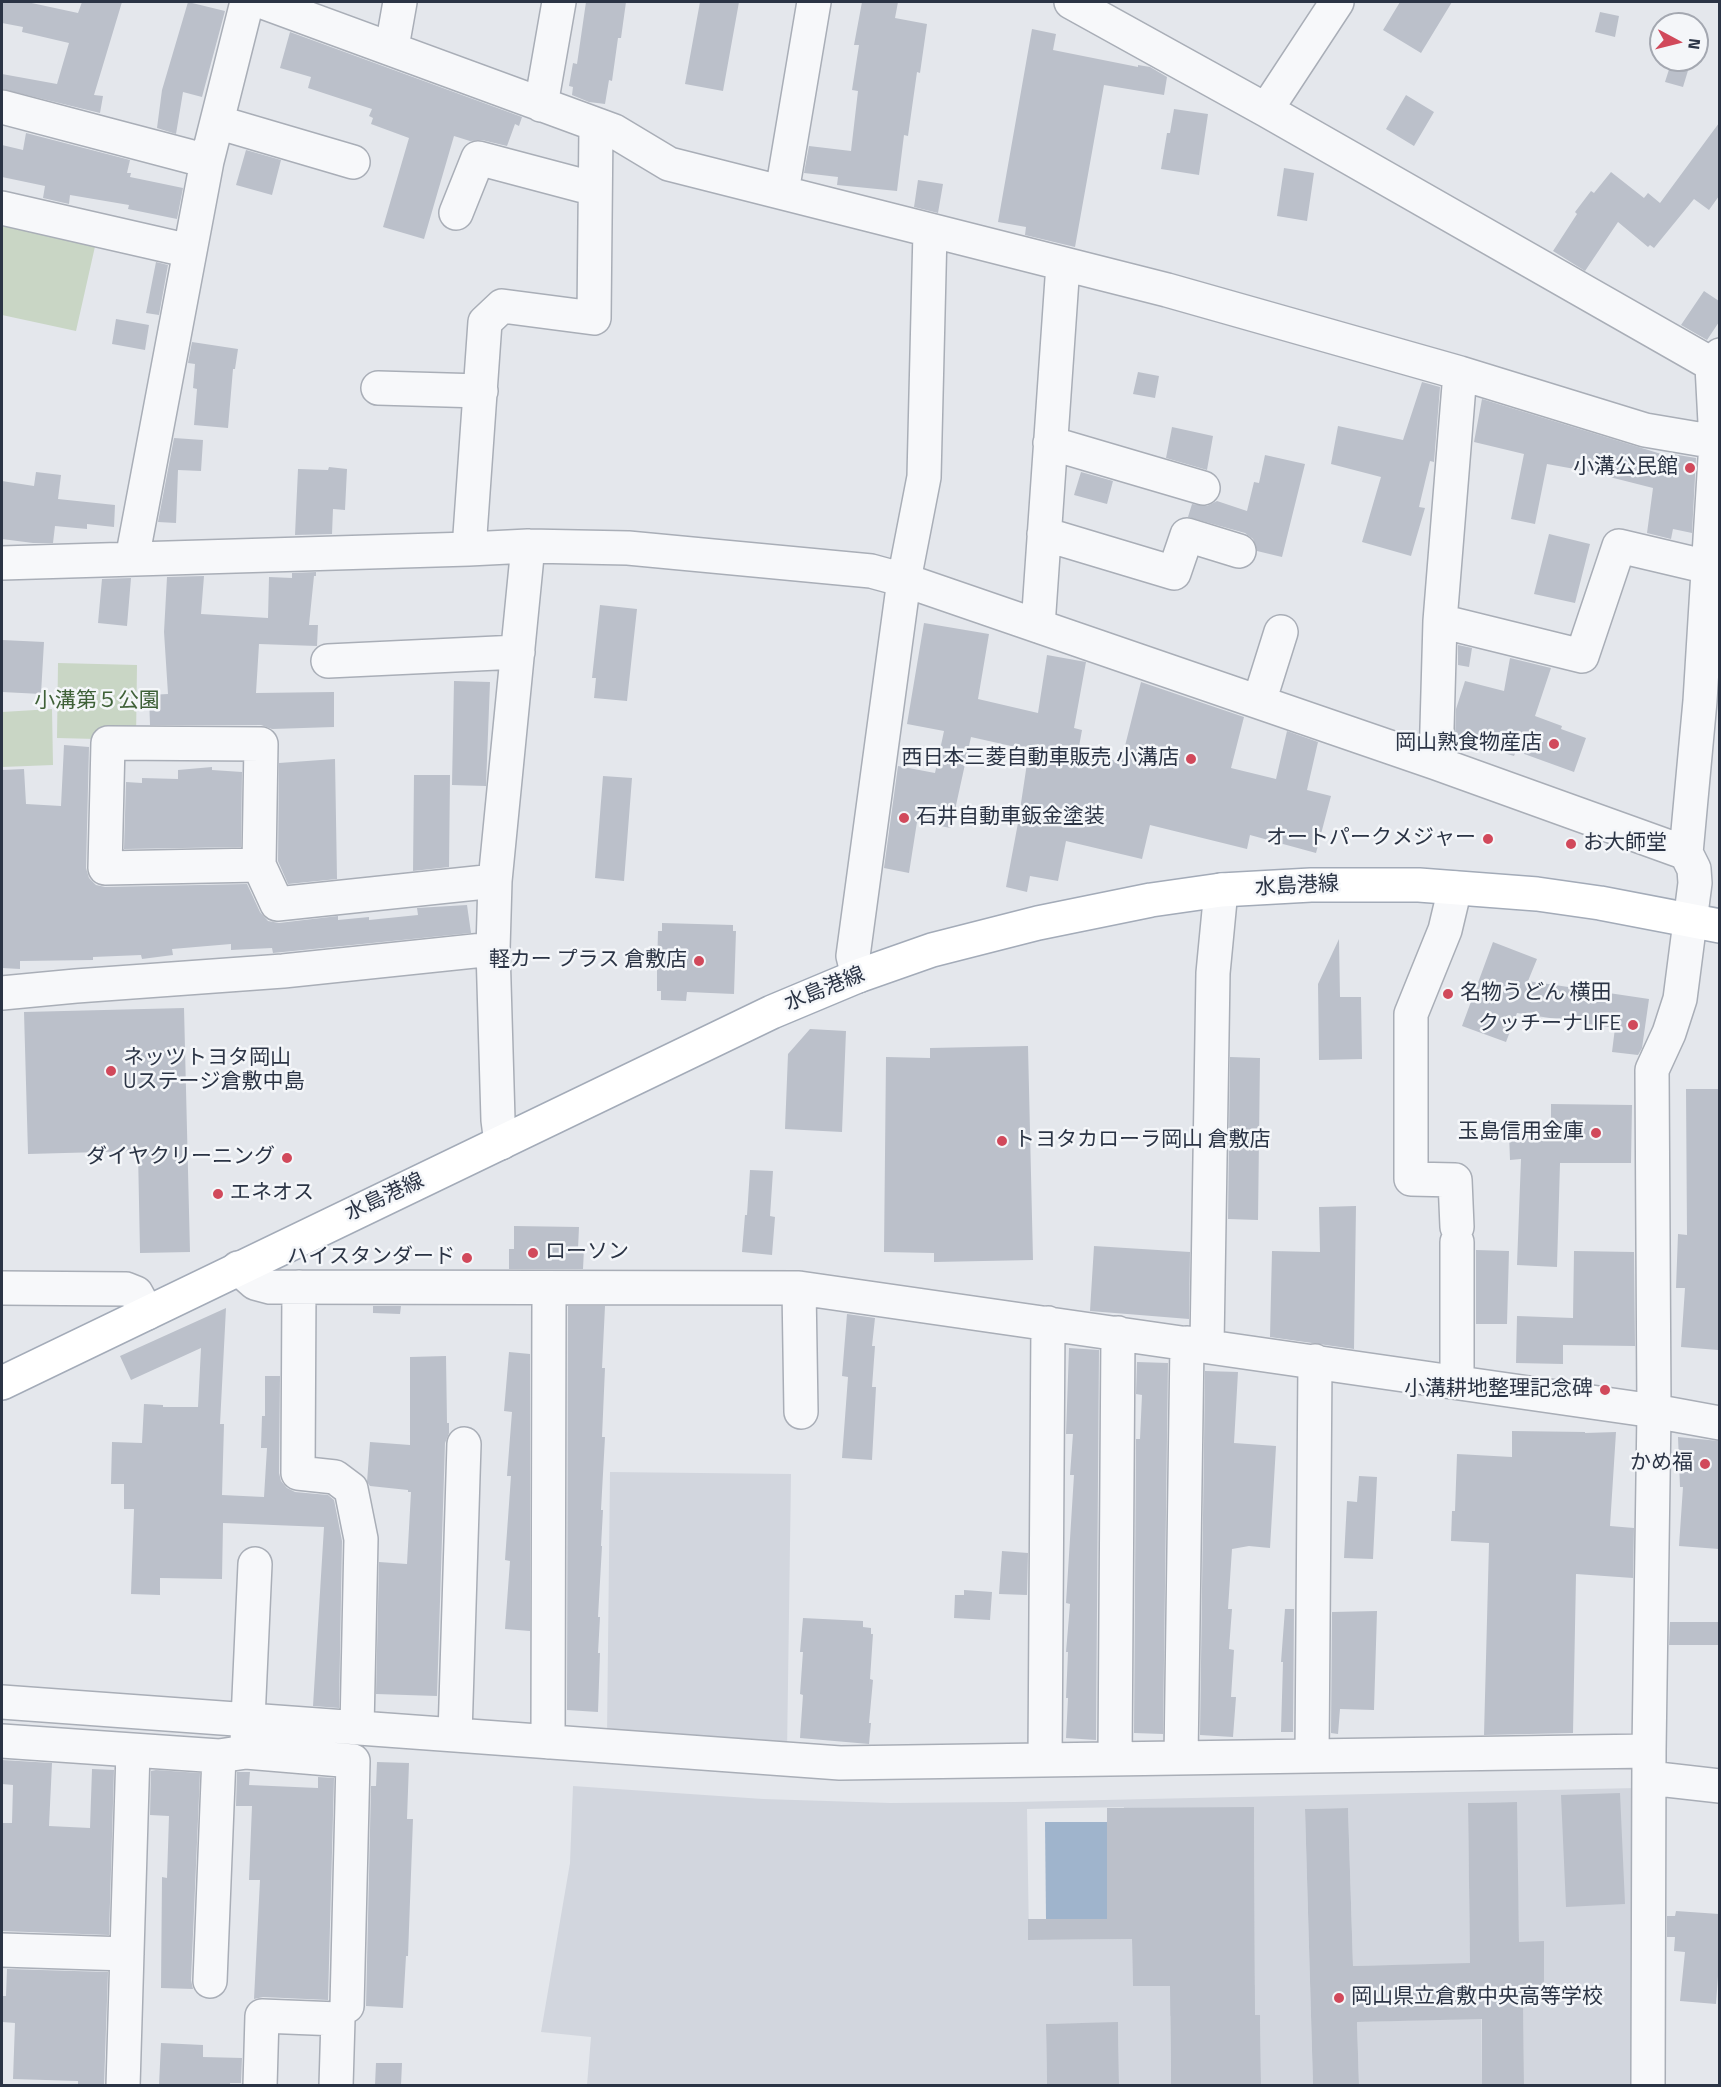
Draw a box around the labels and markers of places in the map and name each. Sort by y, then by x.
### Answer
place label: 小溝公民館 [1573,455,1678,481]
marker: 小溝公民館 [1683,461,1697,475]
place label: 岡山熟食物産店 [1395,731,1542,757]
marker: 岡山熟食物産店 [1547,737,1561,751]
place label: 西日本三菱自動車販売 小溝店 [901,746,1179,772]
marker: 西日本三菱自動車販売 小溝店 [1184,752,1198,766]
place label: 石井自動車鈑金塗装 [916,805,1105,831]
marker: 石井自動車鈑金塗装 [897,811,911,825]
place label: オートパークメジャー [1266,826,1476,852]
place label: お大師堂 [1583,831,1667,857]
marker: オートパークメジャー [1481,832,1495,846]
marker: お大師堂 [1564,837,1578,851]
place label: 軽カー プラス 倉敷店 [489,948,687,974]
marker: 軽カー プラス 倉敷店 [692,954,706,968]
place label: 名物うどん 横田 [1460,981,1612,1007]
marker: 名物うどん 横田 [1441,987,1455,1001]
place label: クッチーナLIFE [1478,1012,1621,1038]
marker: クッチーナLIFE [1626,1018,1640,1032]
place label: ネッツトヨタ岡山 Uステージ倉敷中島 [123,1046,305,1096]
marker: ネッツトヨタ岡山 Uステージ倉敷中島 [104,1064,118,1078]
place label: 玉島信用金庫 [1458,1120,1584,1146]
marker: 玉島信用金庫 [1589,1126,1603,1140]
place label: トヨタカローラ岡山 倉敷店 [1014,1128,1271,1154]
marker: トヨタカローラ岡山 倉敷店 [995,1134,1009,1148]
place label: ダイヤクリーニング [86,1145,275,1171]
marker: ダイヤクリーニング [280,1151,294,1165]
place label: エネオス [230,1181,314,1207]
marker: エネオス [211,1187,225,1201]
place label: ローソン [545,1240,629,1266]
place label: ハイスタンダード [287,1245,455,1271]
marker: ローソン [526,1246,540,1260]
marker: ハイスタンダード [460,1251,474,1265]
place label: 小溝耕地整理記念碑 [1404,1377,1593,1403]
marker: 小溝耕地整理記念碑 [1598,1383,1612,1397]
place label: かめ福 [1630,1451,1693,1477]
marker: かめ福 [1698,1457,1712,1471]
place label: 岡山県立倉敷中央高等学校 [1351,1985,1603,2011]
marker: 岡山県立倉敷中央高等学校 [1332,1991,1346,2005]

